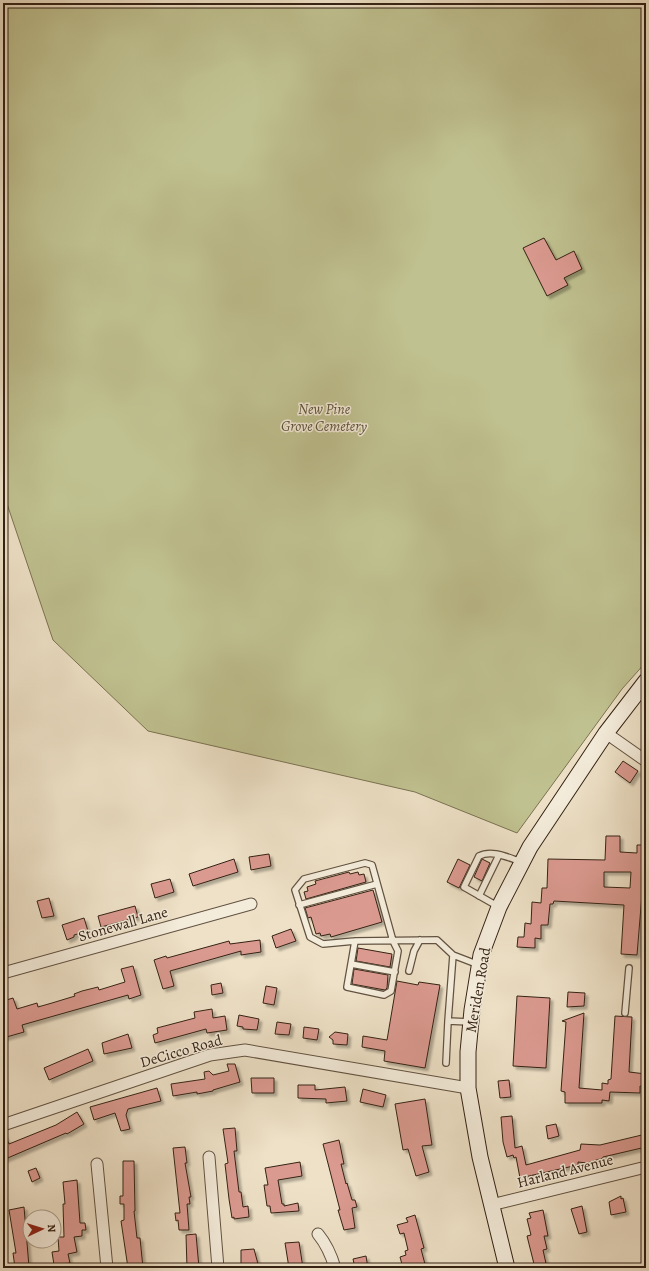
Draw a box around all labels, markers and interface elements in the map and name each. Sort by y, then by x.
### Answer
park label: New Pine Grove Cemetery [281,399,368,436]
street label: Stonewall Lane [76,902,170,946]
street label: Meriden Road [461,945,496,1034]
street label: DeCicco Road [138,1029,225,1072]
street label: Harland Avenue [515,1149,615,1193]
north arrow [22,1209,62,1249]
text: N [44,1224,59,1233]

